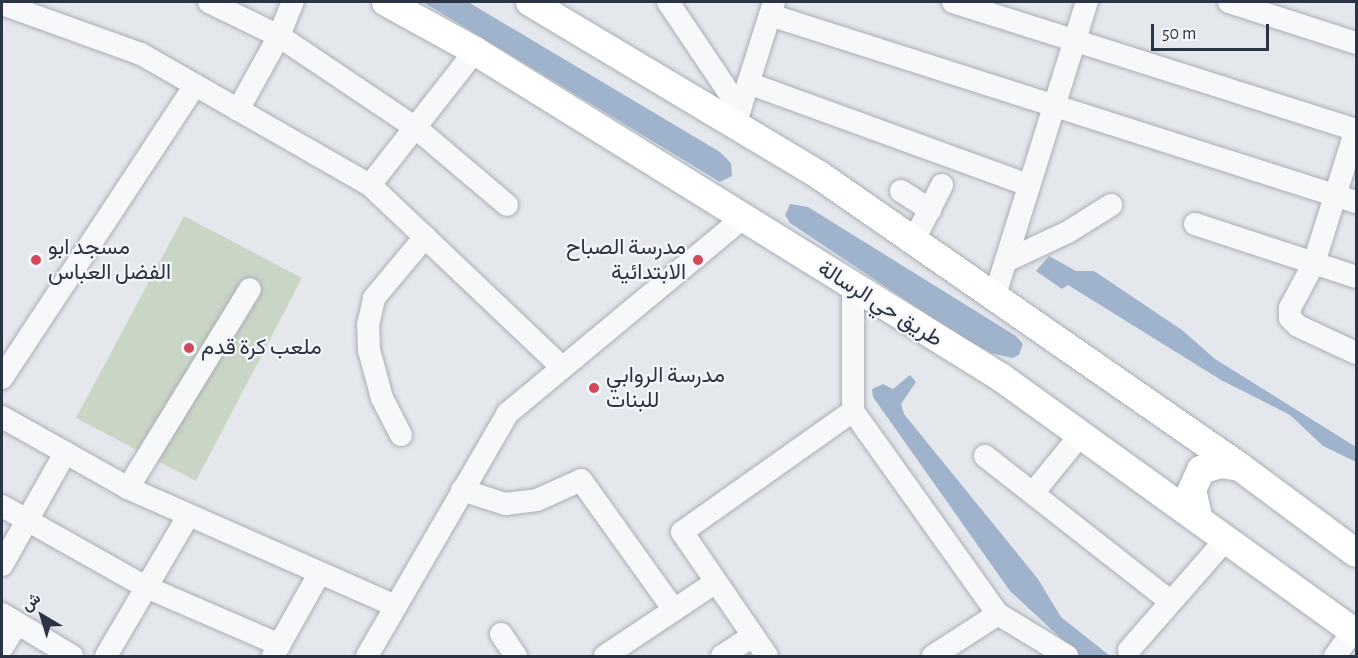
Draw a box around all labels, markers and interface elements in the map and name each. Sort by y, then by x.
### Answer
scale bar [1154,12,1272,50]
text: 50 m [1162,25,1196,43]
place label: مسجد ابو الفضل العباس [48,234,171,286]
place label: مدرسة الصباح الابتدائية [566,234,686,286]
marker: مسجد ابو الفضل العباس [29,253,43,267]
marker: مدرسة الصباح الابتدائية [691,253,705,267]
street label: طريق حي الرسالة [813,255,947,353]
place label: ملعب كرة قدم [201,335,322,361]
marker: ملعب كرة قدم [182,341,196,355]
place label: مدرسة الروابي للبنات [606,362,725,414]
marker: مدرسة الروابي للبنات [587,381,601,395]
north arrow [12,586,72,646]
text: ش [18,590,43,614]

